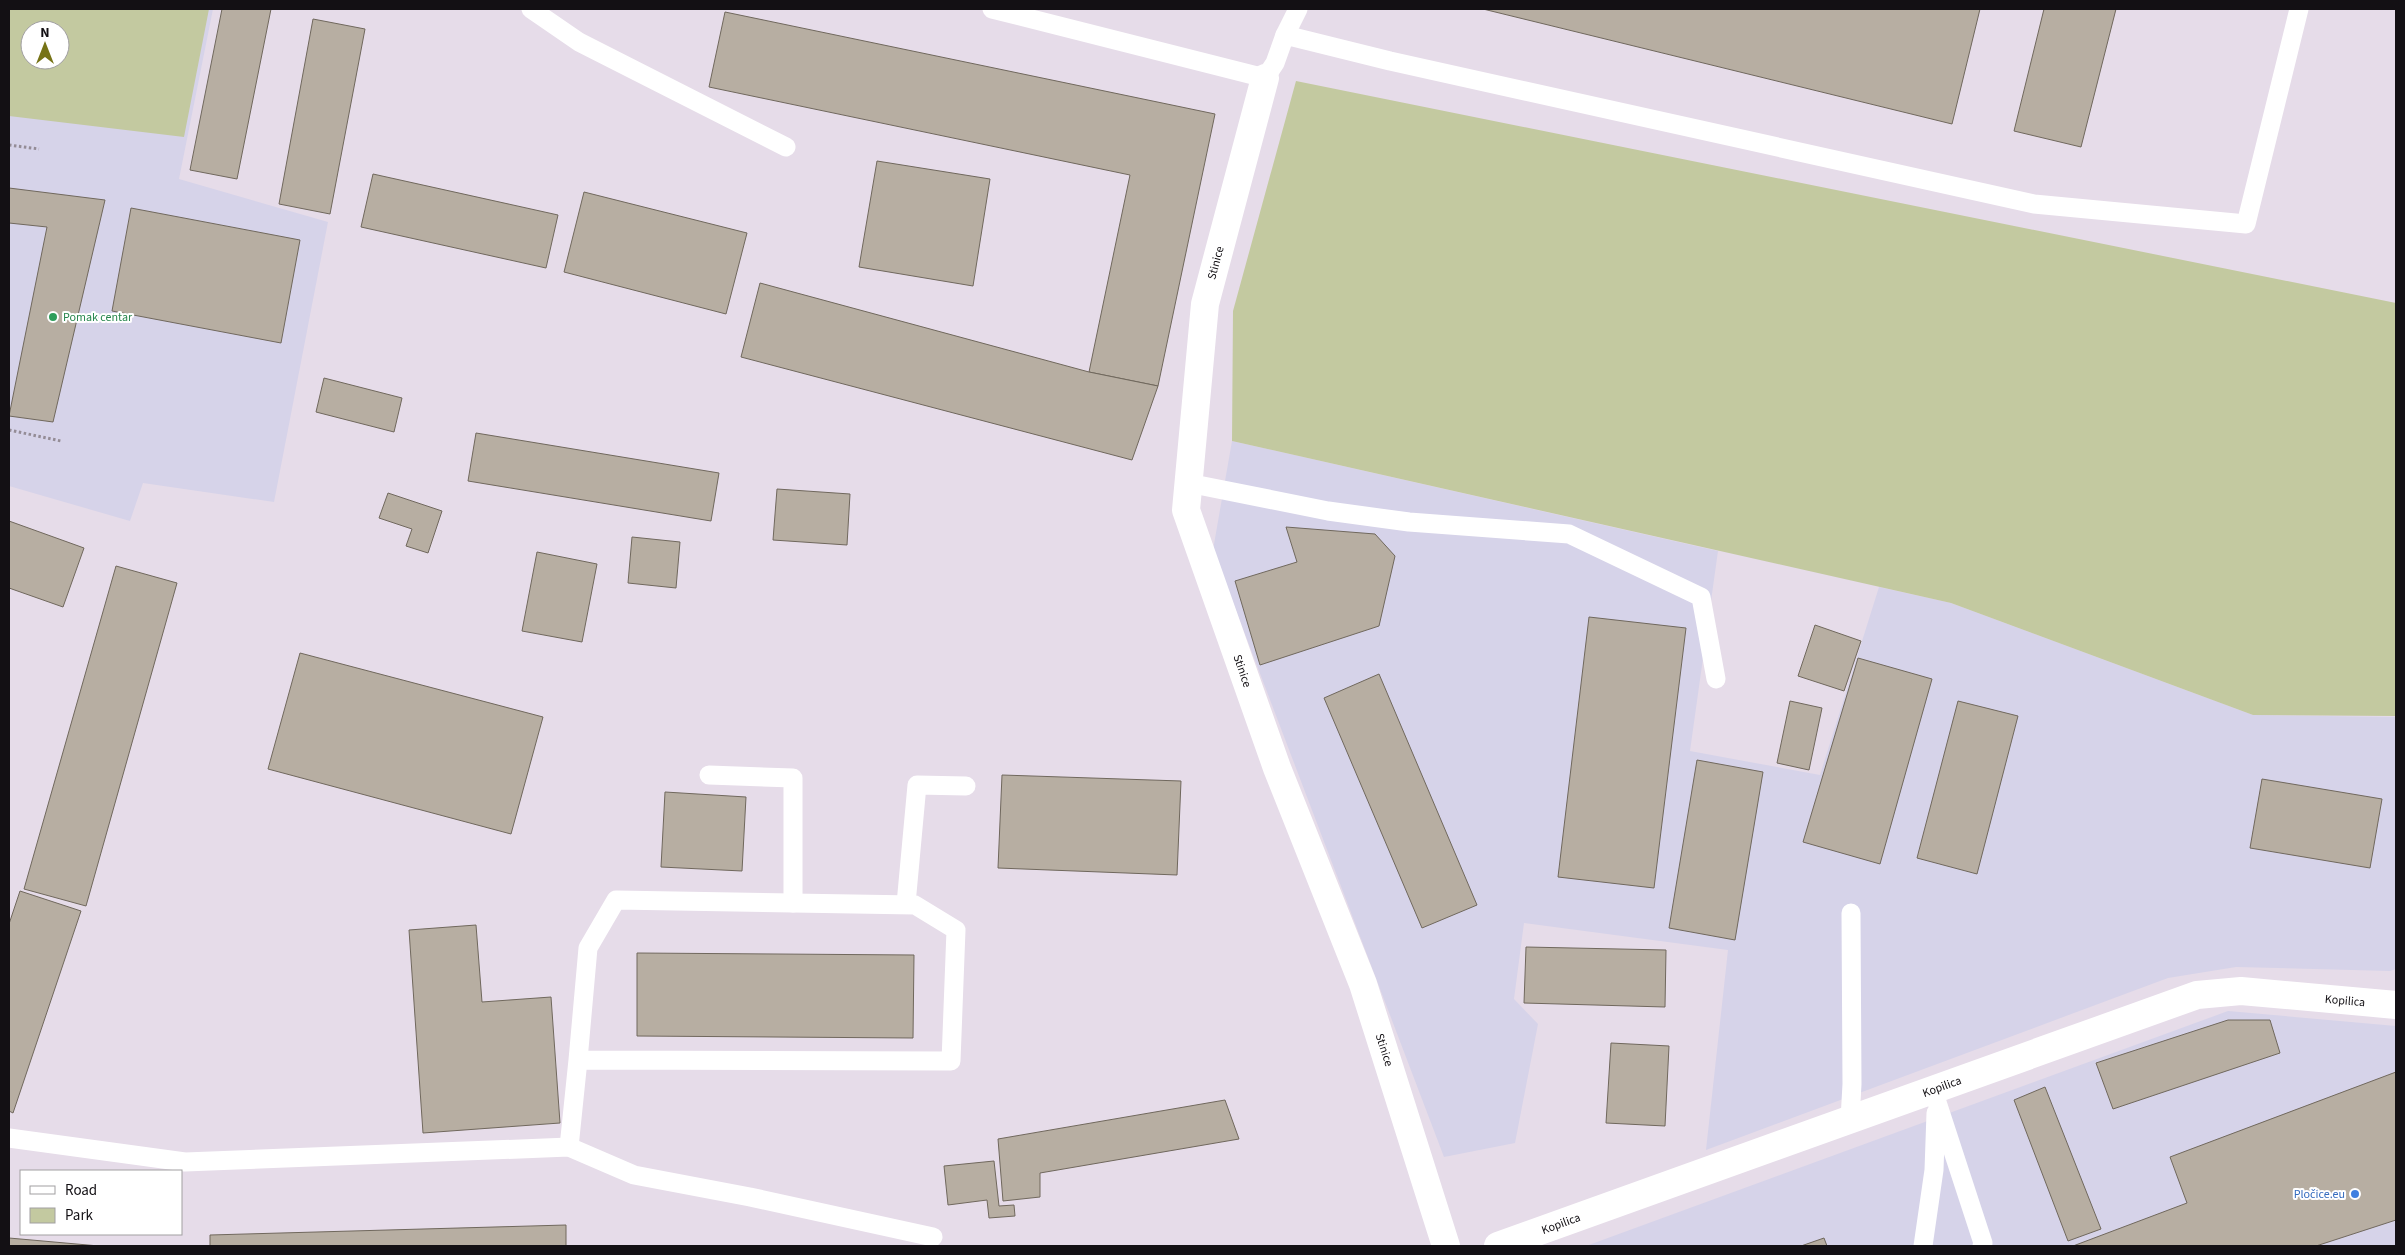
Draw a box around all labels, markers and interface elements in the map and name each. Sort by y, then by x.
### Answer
north arrow [20,20,70,70]
text: N [40,23,50,43]
street label: Stinice [1203,244,1229,282]
place label: Pomak centar [63,309,133,326]
marker: Pomak centar [47,311,59,323]
street label: Stinice [1228,652,1256,690]
street label: Kopilica [2324,991,2366,1011]
street label: Stinice [1371,1031,1397,1069]
street label: Kopilica [1920,1072,1964,1102]
legend [20,1170,182,1235]
text: Road [65,1180,97,1201]
place label: Pločice.eu [2294,1186,2345,1203]
marker: Pločice.eu [2349,1188,2361,1200]
text: Park [65,1205,94,1226]
street label: Kopilica [1539,1209,1583,1239]

